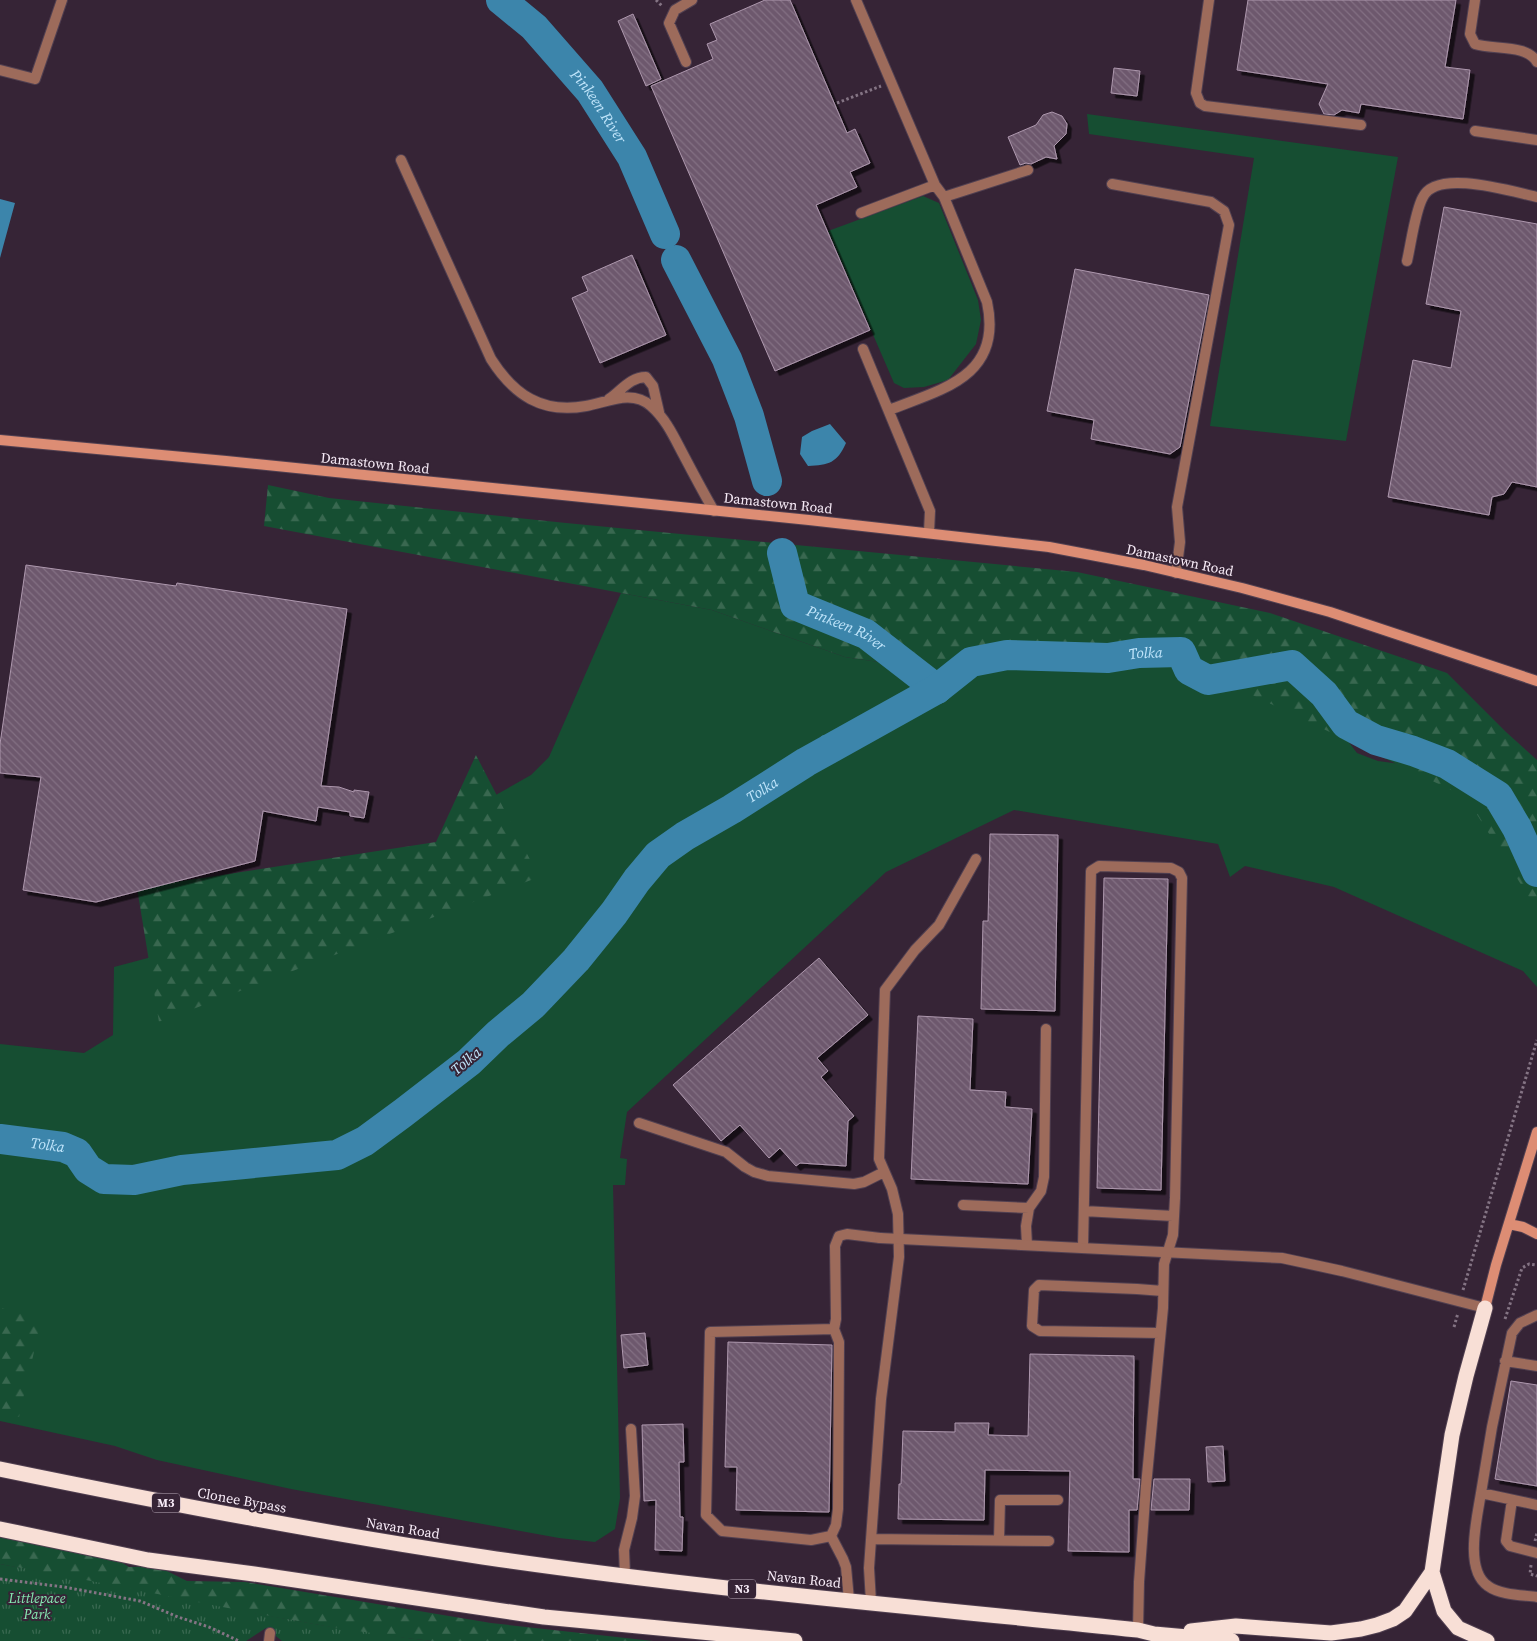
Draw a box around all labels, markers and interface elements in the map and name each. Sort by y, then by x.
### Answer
water label: Pinkeen River [565,64,632,148]
street label: Damastown Road [320,447,430,479]
street label: Damastown Road [723,487,833,519]
street label: Damastown Road [1125,539,1236,581]
water label: Pinkeen River [803,600,891,656]
water label: Tolka [1127,641,1163,665]
water label: Tolka [742,771,782,807]
water label: Tolka [446,1042,486,1080]
water label: Tolka [29,1132,66,1157]
street label: Clonee Bypass [196,1482,288,1518]
road number: M3 [152,1494,180,1512]
street label: Navan Road [365,1512,441,1544]
street label: Navan Road [766,1565,842,1593]
road number: N3 [728,1580,756,1598]
park label: Littlepace Park [8,1588,66,1624]

